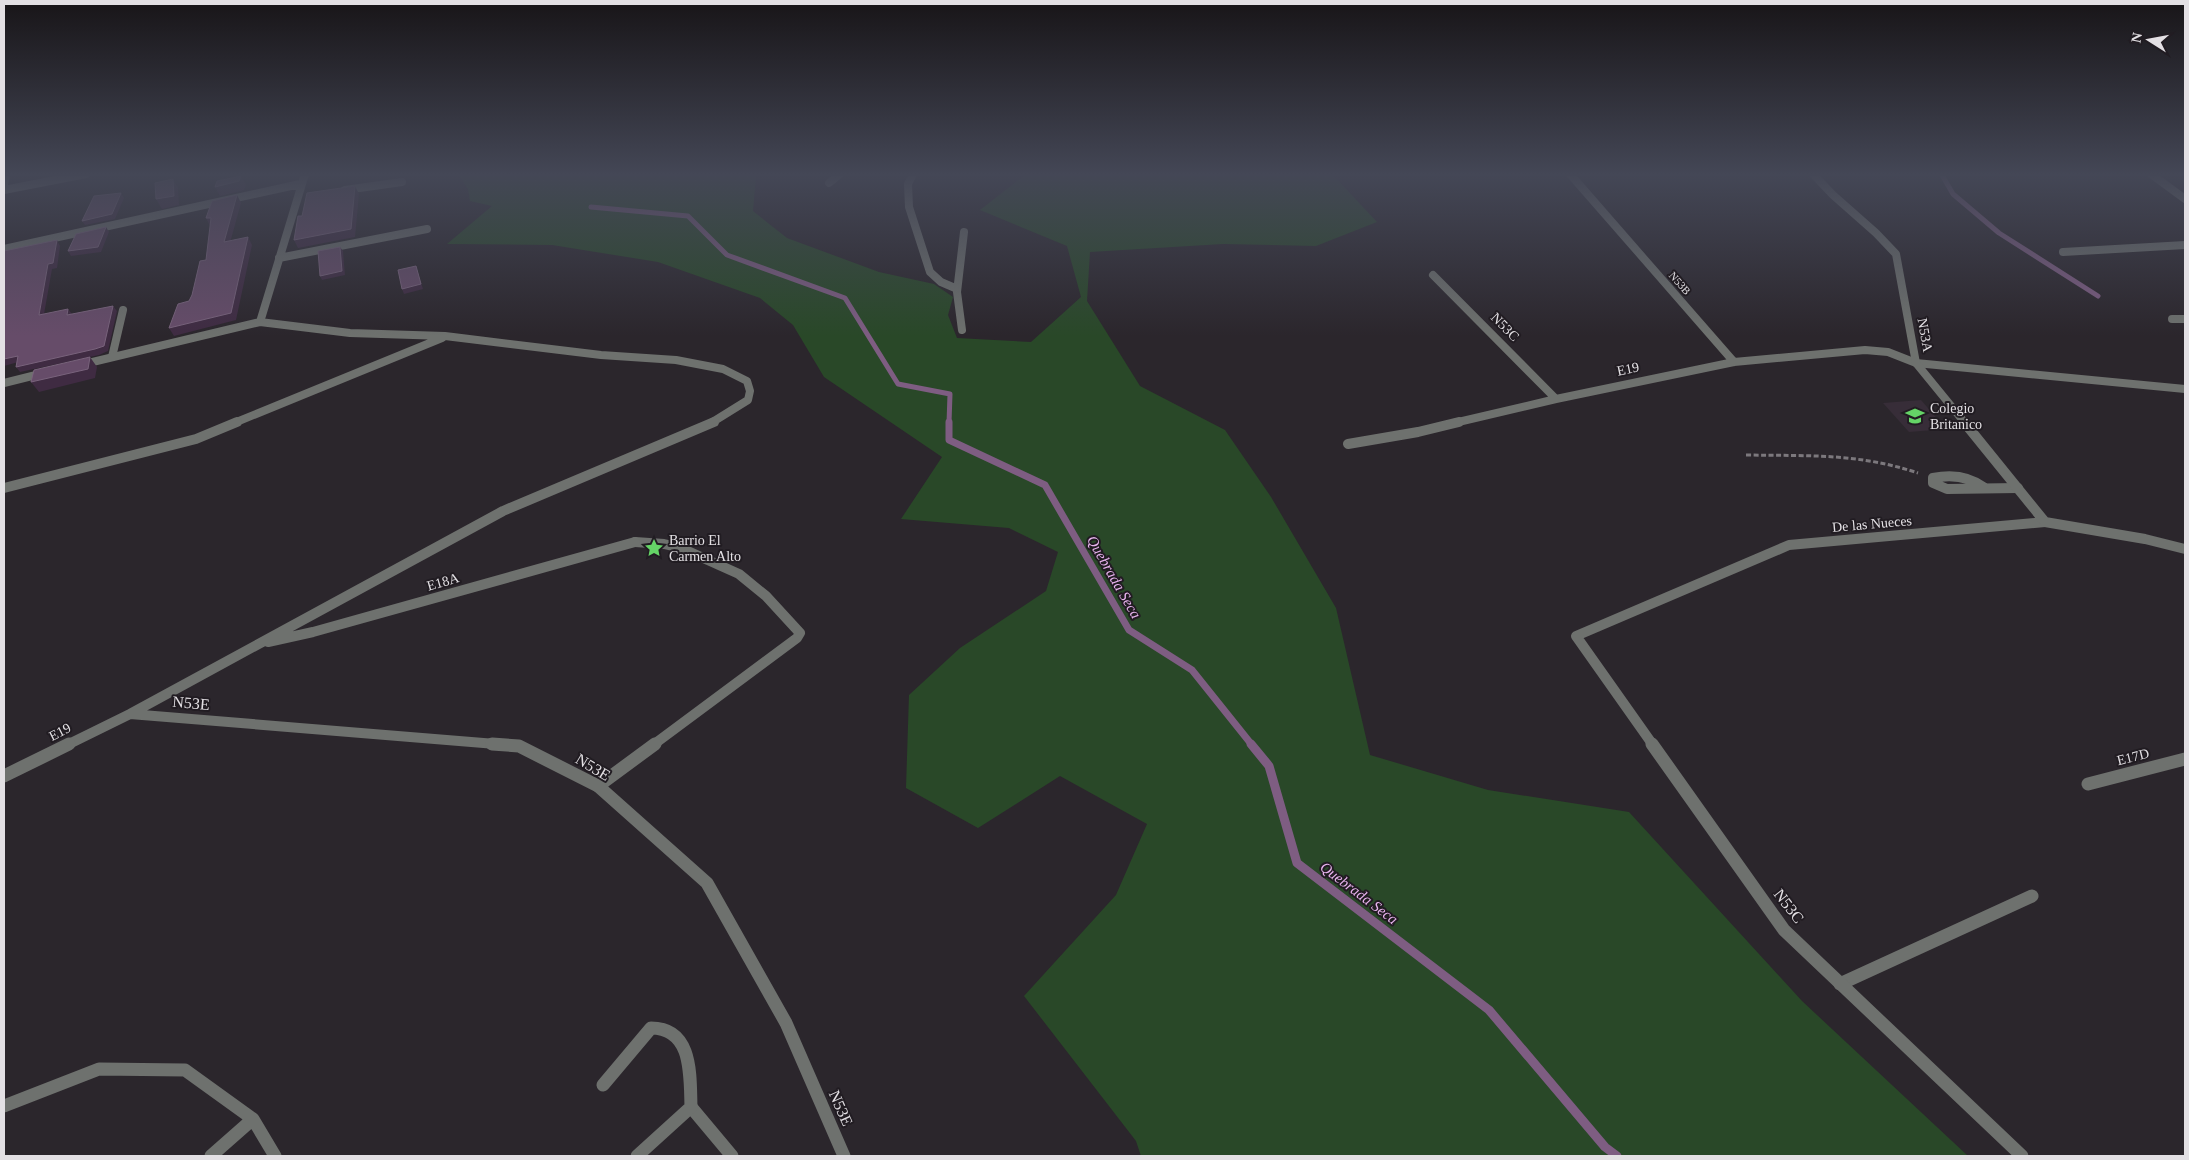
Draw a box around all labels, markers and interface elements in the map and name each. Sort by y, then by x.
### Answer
north arrow [2124,15,2174,65]
text: N [2128,31,2145,44]
street label: N53B [1667,269,1693,297]
street label: N53C [1488,310,1522,344]
street label: N53A [1915,317,1936,354]
street label: E19 [1615,359,1641,379]
place label: Colegio Britanico [1930,401,1982,432]
school or university icon: Colegio Britanico [1904,405,1926,427]
street label: De las Nueces [1831,513,1913,535]
place label: Barrio El Carmen Alto [669,533,741,564]
water label: Quebrada Seca [1084,533,1144,621]
place icon: Barrio El Carmen Alto [643,537,665,559]
street label: E18A [425,570,462,594]
street label: N53E [172,693,210,713]
street label: E19 [47,720,73,744]
street label: E17D [2115,746,2151,768]
street label: N53E [573,750,613,784]
water label: Quebrada Seca [1317,859,1401,927]
street label: N53C [1771,886,1807,926]
street label: N53E [826,1087,856,1129]

